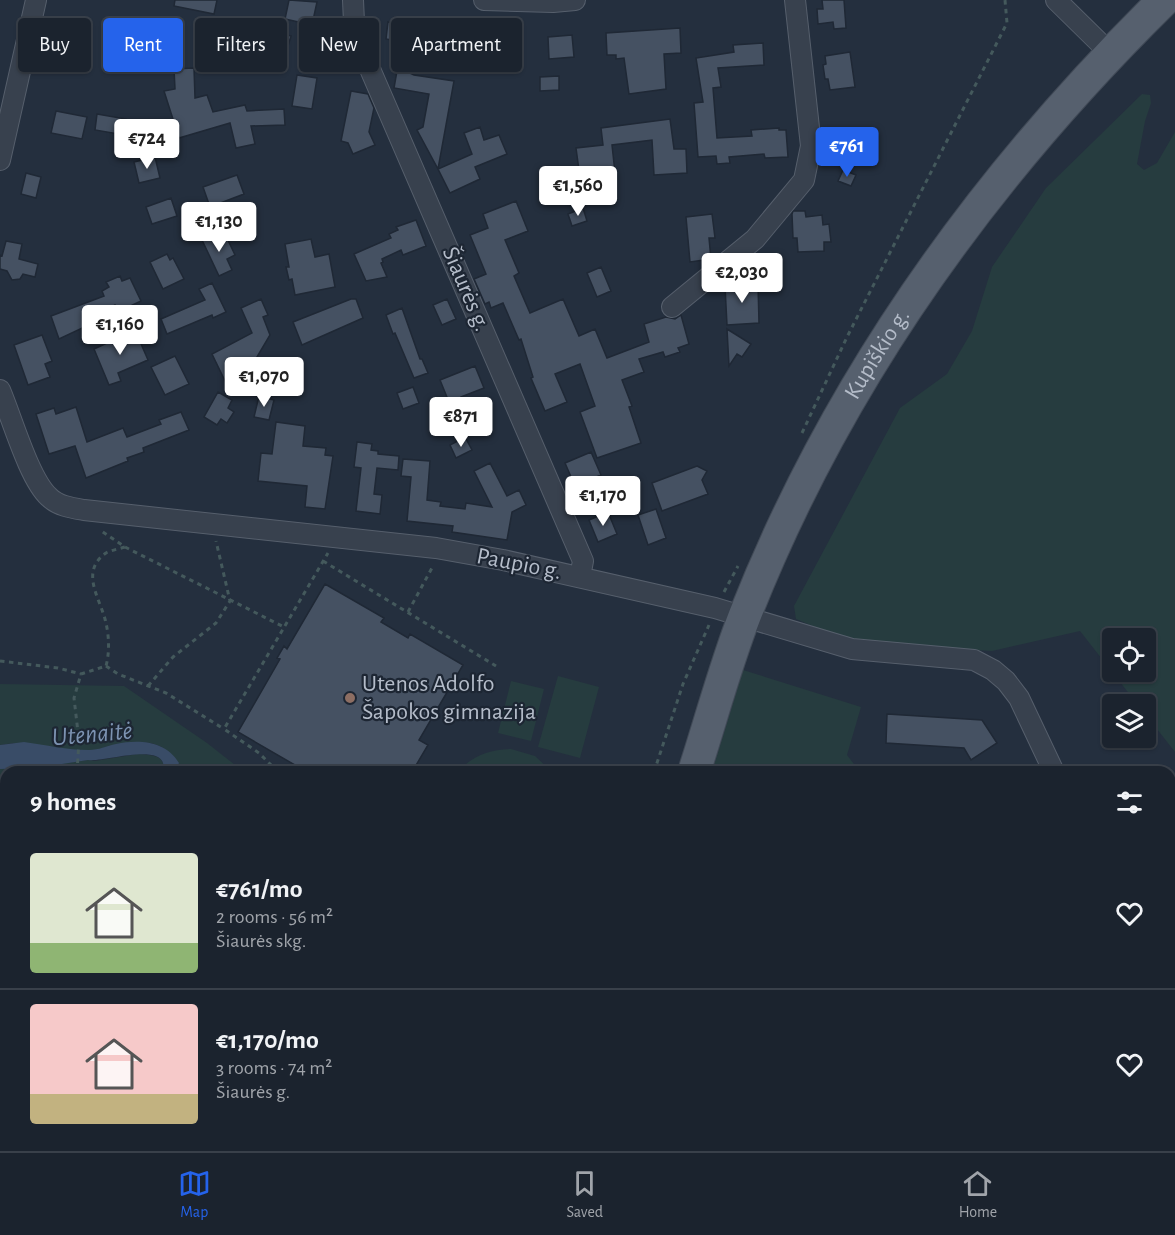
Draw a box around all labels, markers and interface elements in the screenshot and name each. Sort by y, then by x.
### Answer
chip: Buy [18,18,91,72]
chip: Rent [103,18,183,72]
chip: Filters [195,18,287,72]
chip: New [299,18,379,72]
chip: Apartment [391,18,522,72]
pin: €724 [111,119,183,170]
pin: €761 [811,127,883,178]
text: €724 [128,128,166,148]
text: €761 [830,136,864,156]
pin: €1,560 [529,166,627,217]
text: €1,560 [553,175,603,195]
pin: €1,130 [170,202,268,253]
text: €1,130 [195,211,243,231]
street label: Šiaurės g. [438,243,495,335]
pin: €2,030 [693,253,791,304]
text: €2,030 [716,262,768,282]
pin: €1,160 [71,305,169,356]
street label: Kupiškio g. [840,305,914,403]
text: €1,160 [96,314,144,334]
pin: €1,070 [215,357,313,408]
text: €1,070 [239,366,289,386]
pin: €871 [425,397,497,448]
text: €871 [443,406,479,426]
pin: €1,170 [554,476,652,527]
text: €1,170 [579,485,627,505]
street label: Paupio g. [474,544,564,584]
map controls [1102,628,1156,748]
button: locate [1102,628,1156,682]
place label: Utenos Adolfo Šapokos gimnazija [362,672,536,724]
marker: Utenos Adolfo Šapokos gimnazija [343,691,357,705]
button: layers [1102,694,1156,748]
water label: Utenaitė [51,718,134,750]
icon: filters [1113,786,1146,819]
text: 9 homes [30,789,116,815]
text: €761/mo [216,876,303,902]
icon: home [78,877,150,949]
icon: heart [1113,897,1146,930]
text: 2 rooms · 56 m² [216,907,333,927]
text: Šiaurės skg. [216,931,306,951]
text: €1,170/mo [216,1027,319,1053]
icon: home [78,1028,150,1100]
icon: heart [1113,1048,1146,1081]
text: 3 rooms · 74 m² [216,1058,332,1078]
text: Šiaurės g. [216,1082,290,1102]
tab: Map [178,1167,211,1222]
tab: Saved [566,1167,603,1222]
tab: Home [959,1167,997,1222]

